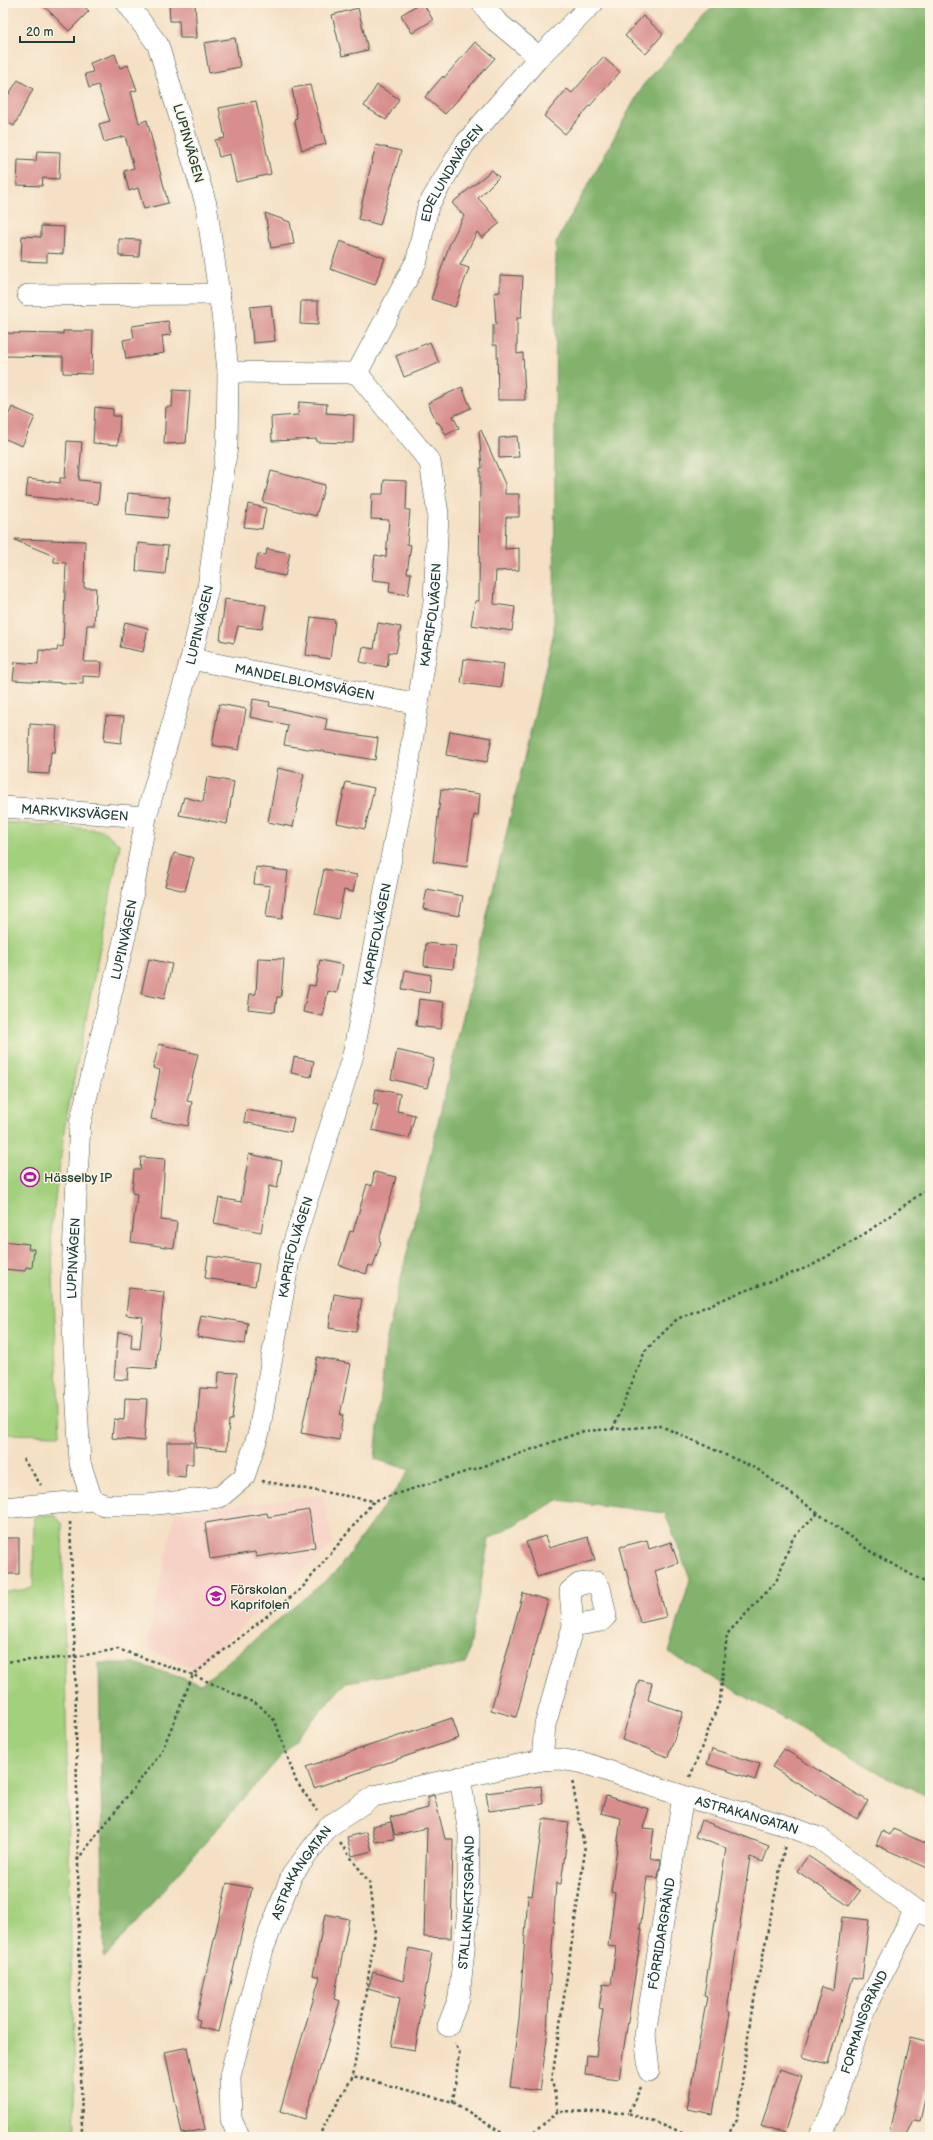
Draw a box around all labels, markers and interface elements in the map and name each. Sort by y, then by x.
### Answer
scale bar [20,18,74,44]
text: 20 m [26,25,53,40]
street label: LUPINVÄGEN [169,102,207,185]
street label: EDELUNDAVÄGEN [418,121,487,224]
street label: KAPRIFOLVÄGEN [417,563,445,668]
street label: LUPINVÄGEN [183,583,217,667]
street label: MANDELBLOMSVÄGEN [233,661,376,704]
street label: MARKVIKSVÄGEN [20,801,129,825]
street label: KAPRIFOLVÄGEN [360,882,395,987]
street label: LUPINVÄGEN [108,898,141,981]
sports icon: Hässelby IP [19,1166,41,1188]
place label: Hässelby IP [44,1170,112,1186]
street label: KAPRIFOLVÄGEN [275,1195,317,1299]
street label: LUPINVÄGEN [64,1217,84,1299]
place label: Förskolan Kaprifolen [230,1582,290,1613]
school or university icon: Förskolan Kaprifolen [205,1585,227,1607]
street label: ASTRAKANGATAN [693,1793,801,1838]
street label: ASTRAKANGATAN [268,1823,335,1922]
street label: STALLKNEKTSGRÄND [455,1835,478,1970]
street label: FÖRRIDARGRÄND [645,1877,679,1991]
street label: FORMANSGRÄND [838,1968,892,2076]

